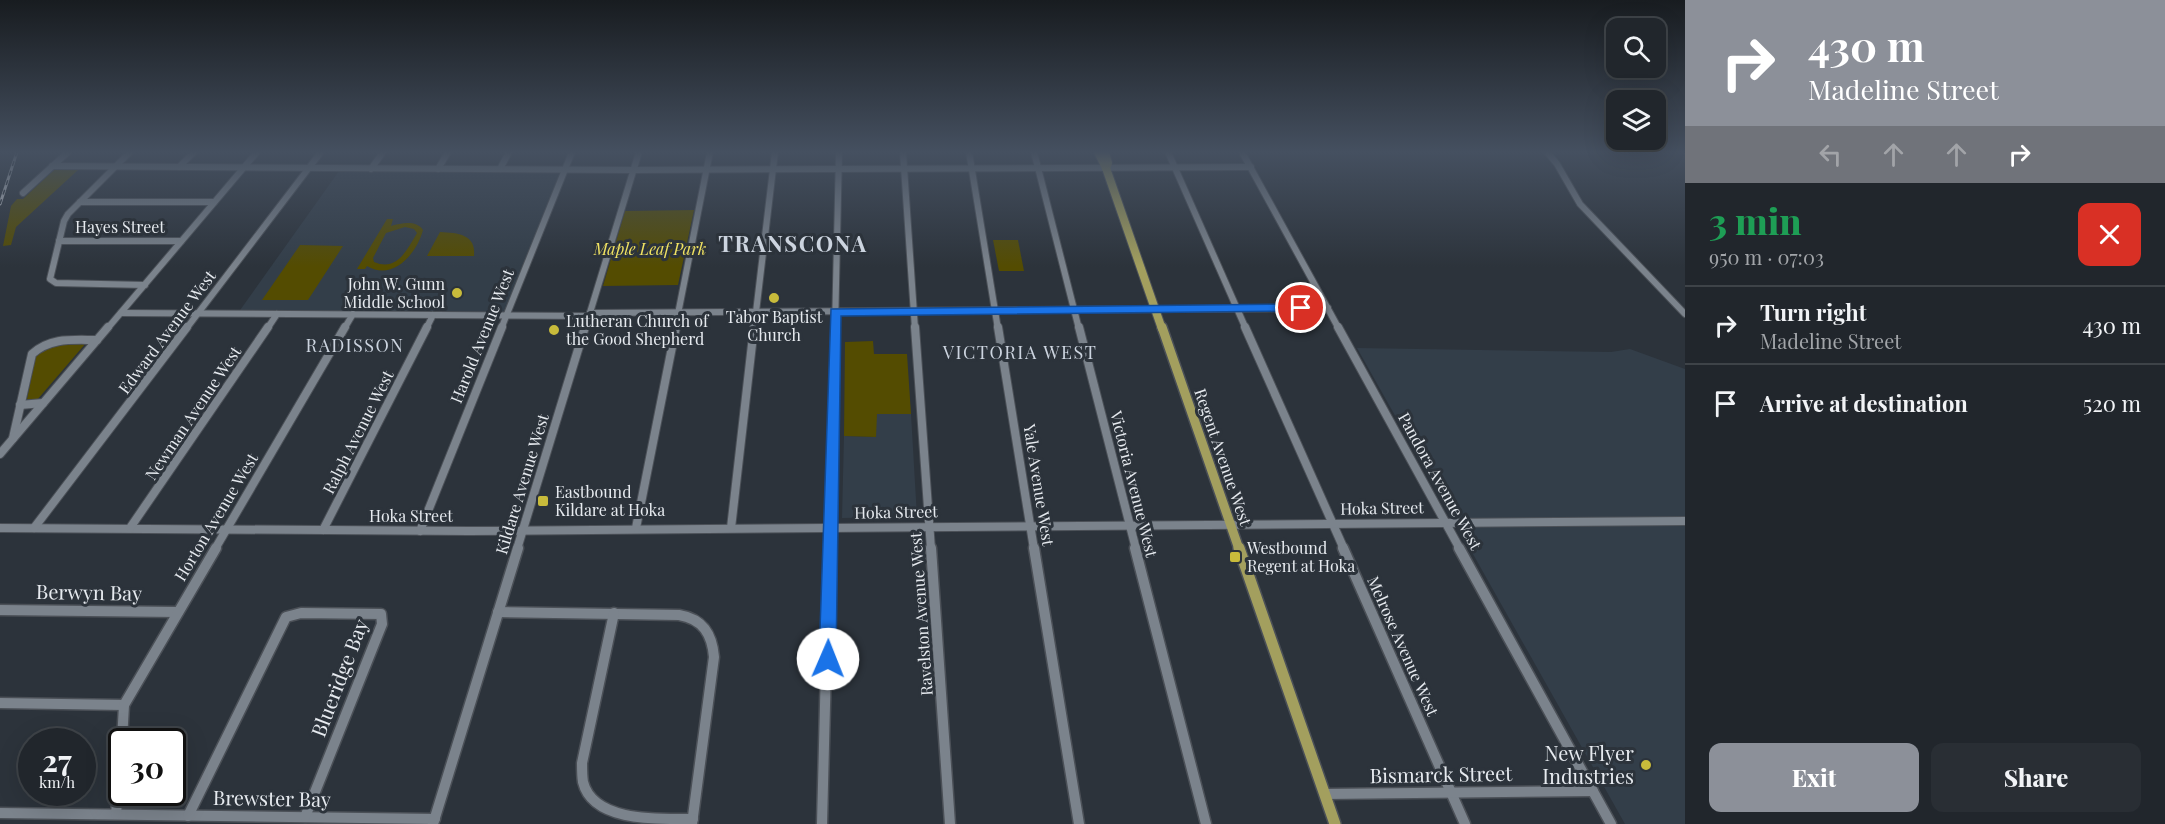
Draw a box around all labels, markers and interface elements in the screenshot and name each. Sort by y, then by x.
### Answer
text: 430 m [1808,17,1925,73]
map controls [1606,18,1666,150]
button: search [1606,18,1666,78]
icon: right [1709,24,1787,102]
text: Madeline Street [1808,71,1999,107]
button: layers [1606,90,1666,150]
icon: left [1814,138,1847,171]
icon: ahead [1877,138,1910,171]
icon: ahead [1940,138,1973,171]
icon: right [2003,138,2036,171]
text: 3 min [1709,196,1802,244]
button: close [2078,203,2141,266]
street label: Hayes Street [75,216,165,237]
district label: TRANSCONA [718,228,868,258]
park label: Maple Leaf Park [593,238,706,259]
text: 950 m · 07:03 [1709,243,1824,270]
street label: Edward Avenue West [113,265,220,398]
street label: Harold Avenue West [445,265,518,406]
place label: John W. Gunn Middle School [344,273,445,312]
pin [1275,282,1326,333]
marker: John W. Gunn Middle School [450,286,464,300]
marker: Tabor Baptist Church [767,291,781,305]
icon: arrive [1284,291,1317,324]
text: Turn right [1760,297,1866,327]
place label: Tabor Baptist Church [726,306,823,345]
icon: right [1709,309,1742,342]
place label: Lutheran Church of the Good Shepherd [566,310,710,349]
text: 430 m [2082,310,2141,340]
marker: Lutheran Church of the Good Shepherd [547,323,561,337]
text: Madeline Street [1760,327,1901,354]
district label: RADISSON [306,333,404,357]
district label: VICTORIA WEST [942,340,1097,364]
street label: Newman Avenue West [140,341,245,484]
street label: Ralph Avenue West [317,366,398,497]
street label: Regent Avenue West [1190,385,1257,529]
icon: arrive [1709,387,1742,420]
text: Arrive at destination [1760,388,1968,418]
text: 520 m [2083,388,2141,418]
street label: Victoria Avenue West [1106,408,1163,560]
street label: Pandora Avenue West [1394,408,1487,553]
street label: Kildare Avenue West [490,411,553,557]
street label: Yale Avenue West [1019,422,1060,548]
street label: Horton Avenue West [169,449,262,585]
place label: Eastbound Kildare at Hoka [555,481,665,520]
marker: Eastbound Kildare at Hoka [536,494,550,508]
street label: Hoka Street [1340,496,1424,519]
street label: Hoka Street [854,500,938,523]
street label: Hoka Street [369,505,453,526]
street label: Ravelston Avenue West [904,531,937,696]
place label: Westbound Regent at Hoka [1246,537,1355,576]
marker: Westbound Regent at Hoka [1228,550,1242,564]
street label: Melrose Avenue West [1363,572,1444,719]
street label: Berwyn Bay [36,577,142,606]
street label: Blueridge Bay [304,615,373,740]
position arrow [796,627,860,691]
speed limit sign: 30 [108,728,186,806]
place label: New Flyer Industries [1542,739,1634,789]
text: 27 [42,740,72,780]
button: Exit [1709,743,1919,812]
button: Share [1931,743,2141,812]
marker: New Flyer Industries [1639,758,1653,772]
street label: Bismarck Street [1369,759,1513,788]
text: km/h [39,772,75,792]
street label: Brewster Bay [213,783,331,812]

